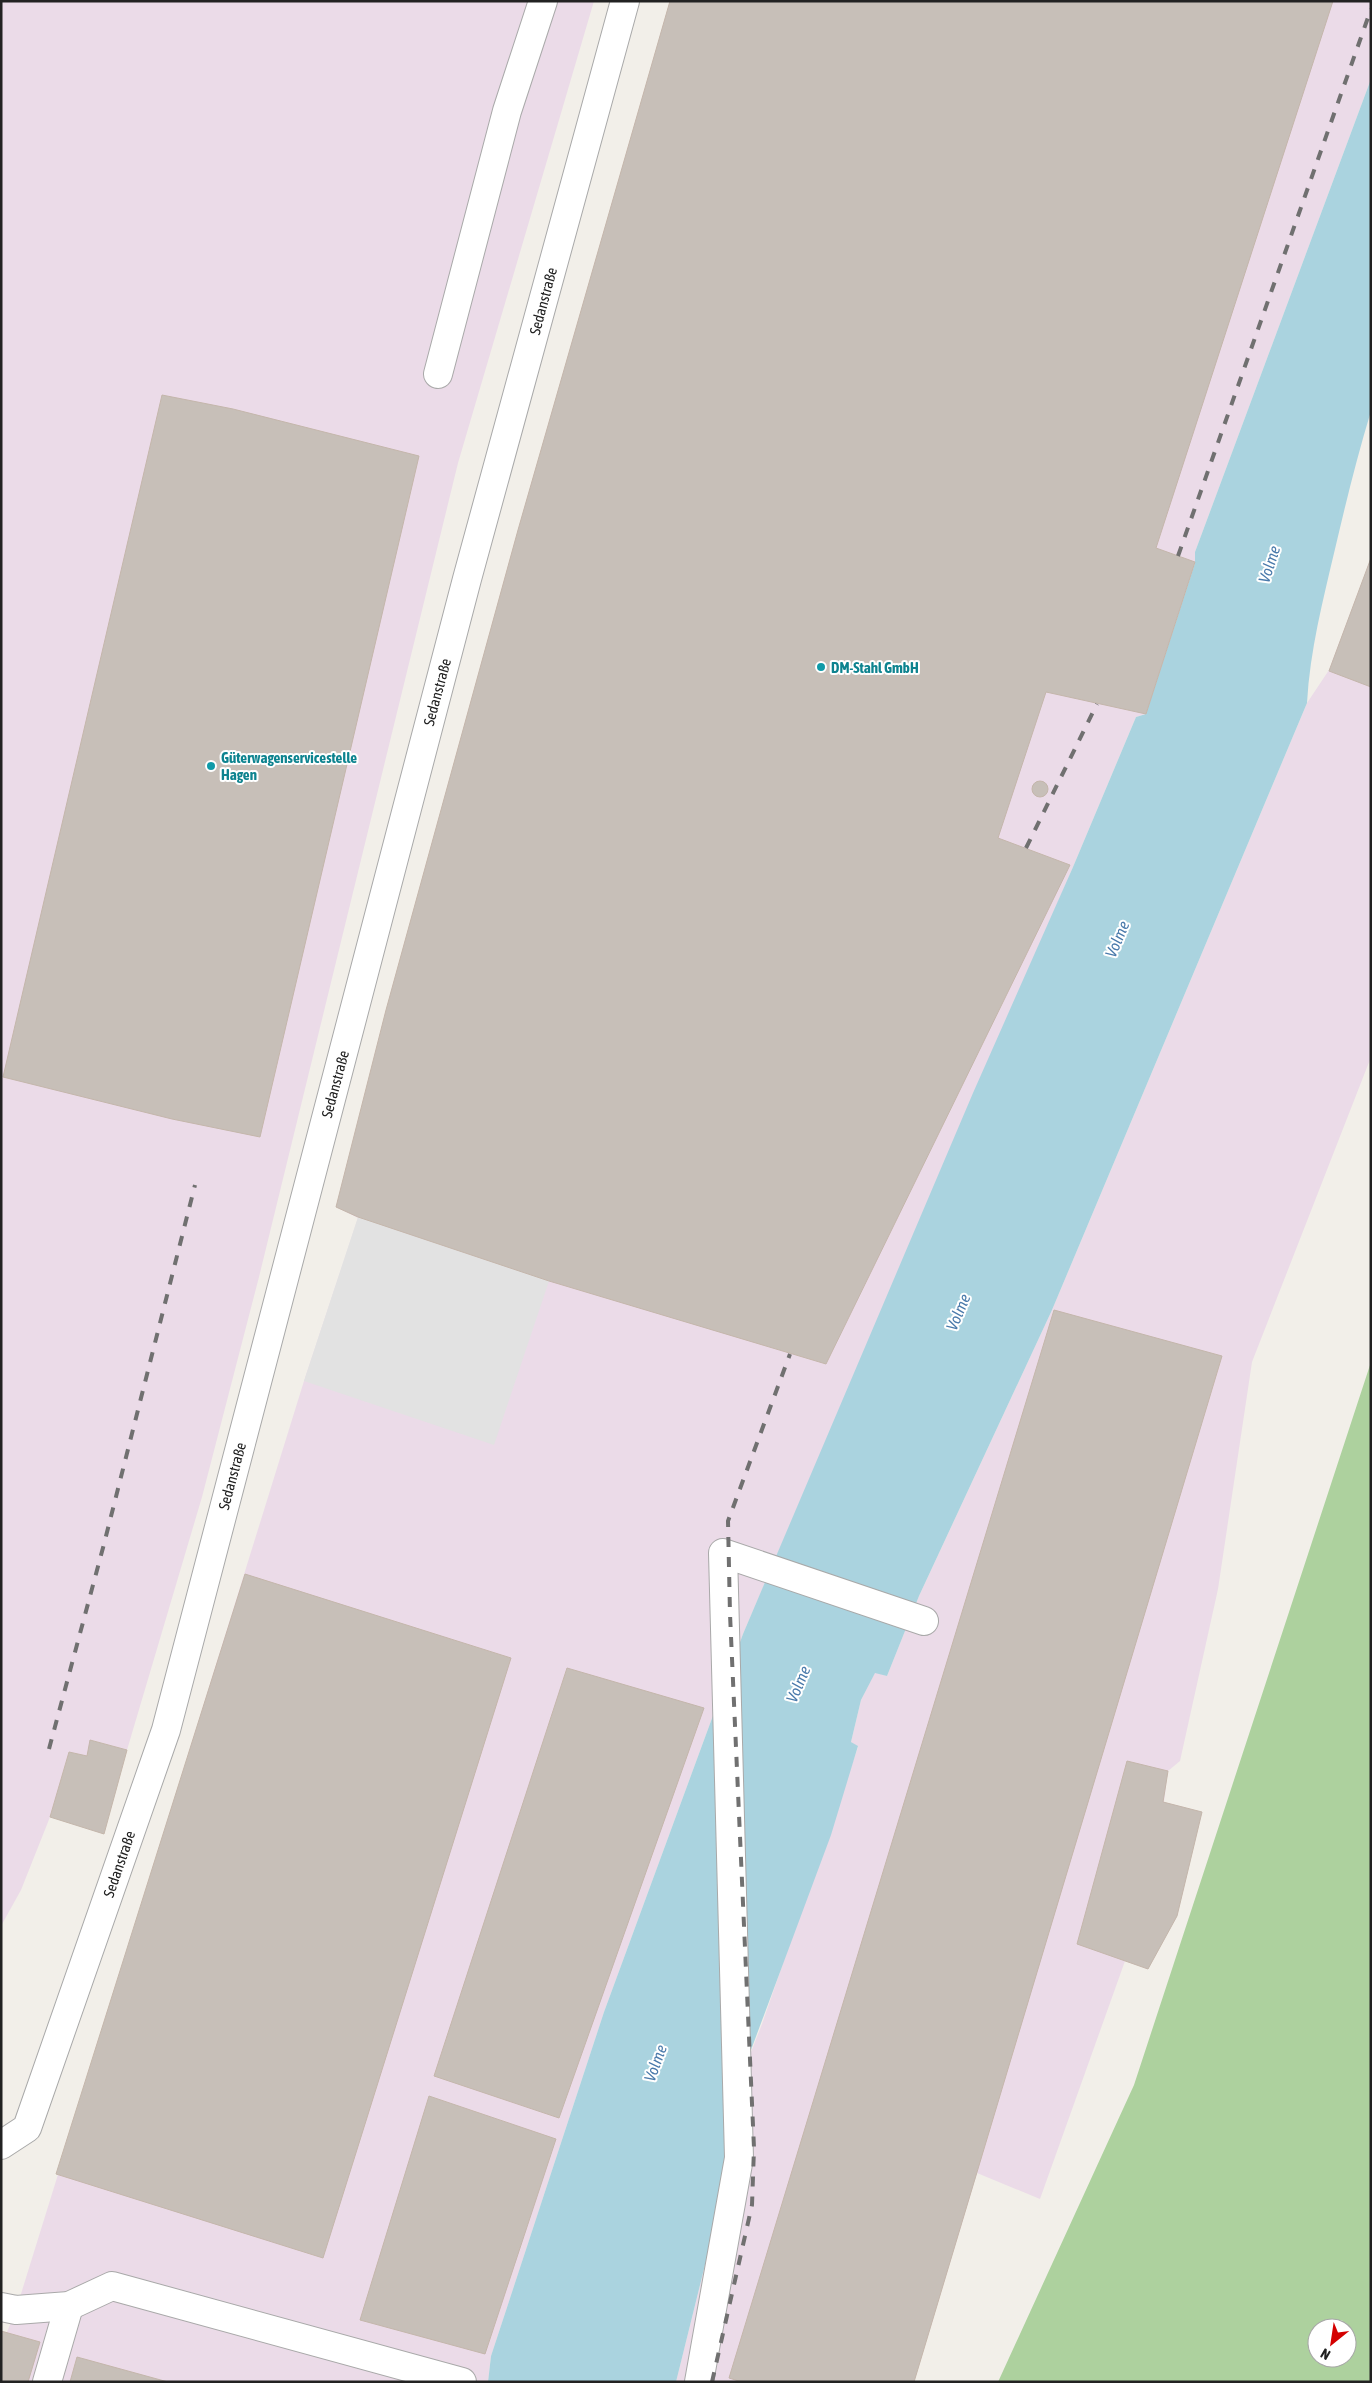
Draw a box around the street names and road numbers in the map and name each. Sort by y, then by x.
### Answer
street label: Sedanstraße [526,265,560,337]
street label: Sedanstraße [420,656,454,728]
street label: Sedanstraße [318,1048,352,1120]
street label: Sedanstraße [215,1440,249,1512]
street label: Sedanstraße [100,1828,138,1899]

